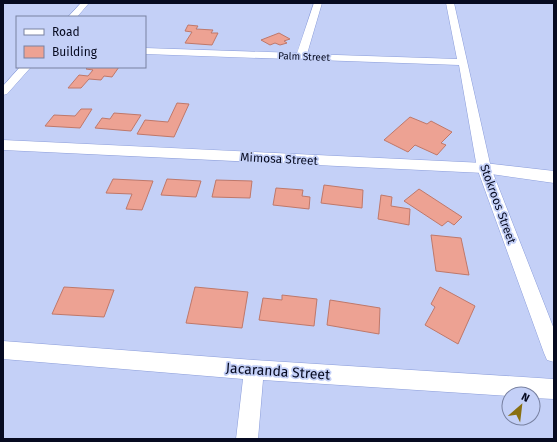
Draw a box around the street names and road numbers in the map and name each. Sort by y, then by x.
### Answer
street label: Palm Street [278,50,330,64]
street label: Mimosa Street [240,150,319,168]
street label: Stokroos Street [477,162,519,246]
street label: Jacaranda Street [225,359,332,384]

